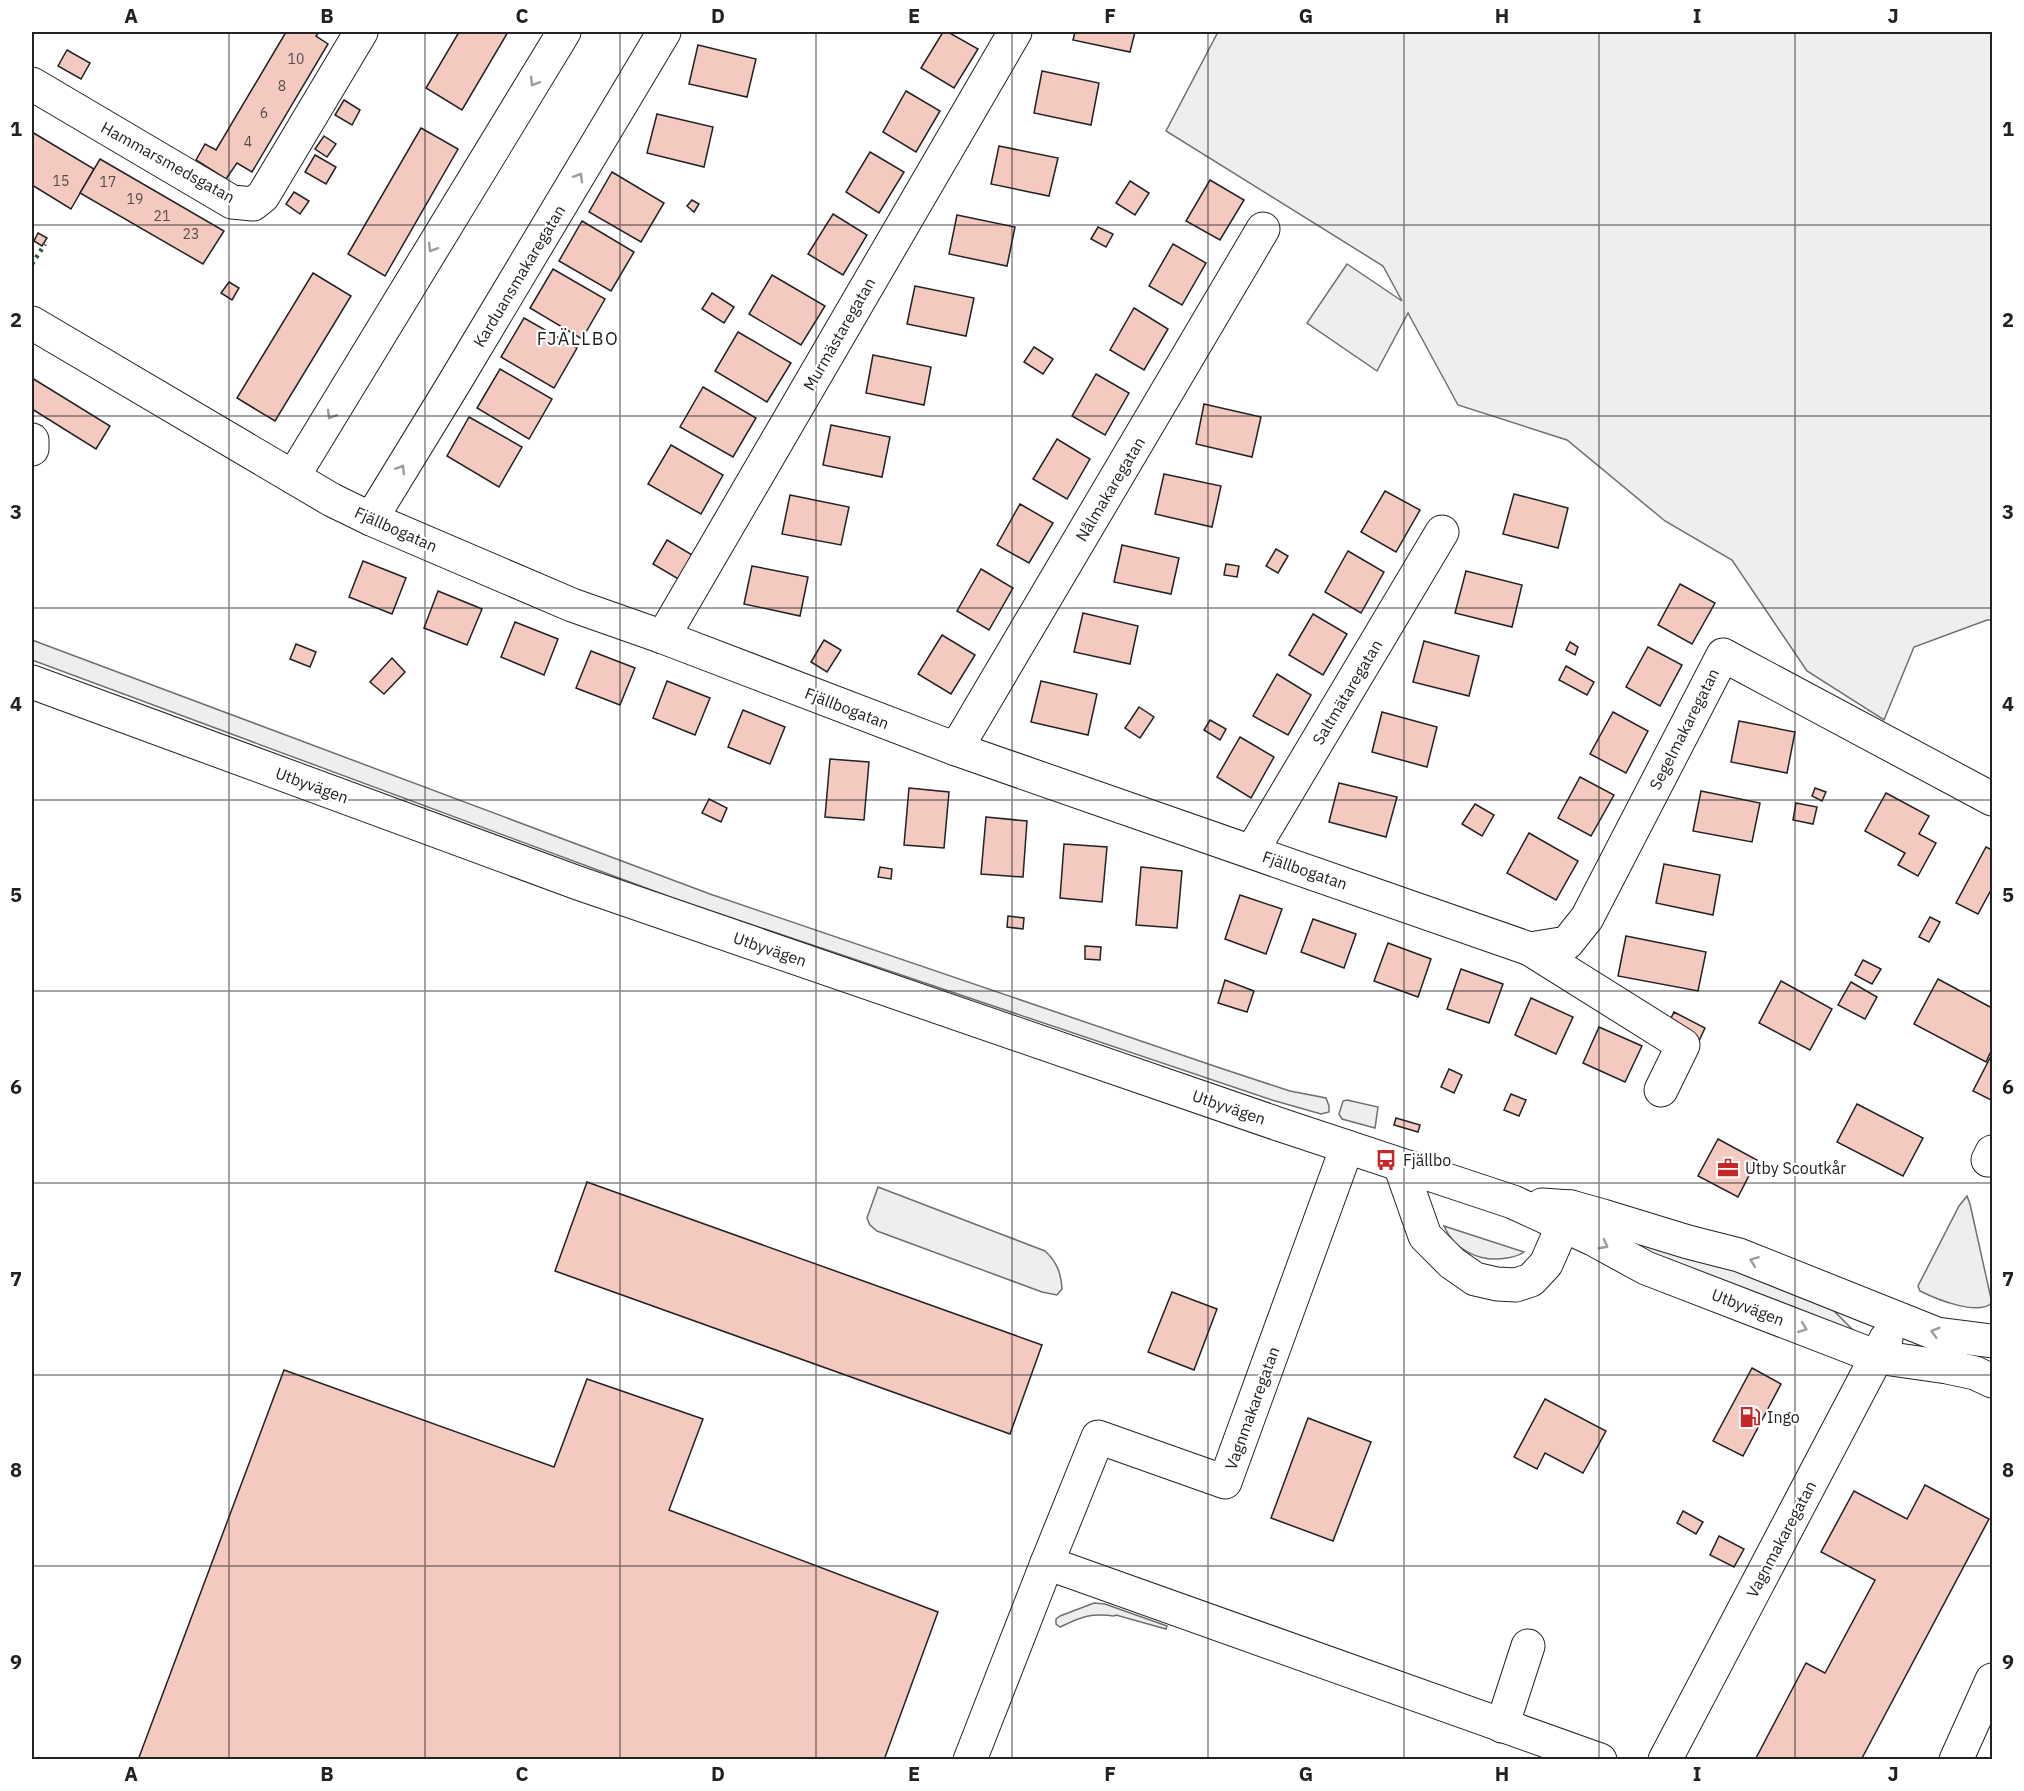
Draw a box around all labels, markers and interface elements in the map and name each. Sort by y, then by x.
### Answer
text: A [124,2,138,29]
text: B [320,2,334,29]
text: C [515,2,529,29]
text: D [711,2,725,29]
text: E [908,2,920,29]
text: F [1104,2,1116,29]
text: G [1299,2,1313,29]
text: H [1495,2,1509,29]
text: I [1693,2,1701,29]
text: J [1887,2,1899,29]
house number: 10 [288,50,304,68]
one-way arrow [529,76,541,86]
house number: 8 [278,77,286,95]
house number: 6 [260,104,268,122]
text: 1 [10,115,22,142]
text: 1 [2002,115,2014,142]
street label: Hammarsmedsgatan [98,117,238,207]
house number: 4 [244,133,252,151]
house number: 15 [53,172,69,190]
house number: 17 [100,173,116,191]
one-way arrow [571,173,583,183]
house number: 19 [127,190,143,208]
street label: Karduansmakaregatan [469,201,569,351]
house number: 21 [154,207,170,225]
house number: 23 [183,225,199,243]
one-way arrow [428,242,440,252]
street label: Murmästaregatan [799,274,879,394]
text: 2 [10,306,22,333]
text: 2 [2002,306,2014,333]
district label: FJÄLLBO [537,327,619,350]
one-way arrow [326,409,338,419]
street label: Nålmakaregatan [1071,433,1149,545]
one-way arrow [394,465,406,475]
text: 3 [10,498,22,525]
text: 3 [2002,498,2014,525]
street label: Fjällbogatan [352,502,440,556]
street label: Saltmätaregatan [1308,636,1386,748]
street label: Segelmakaregatan [1645,665,1723,793]
street label: Fjällbogatan [802,683,892,733]
text: 4 [10,690,22,717]
text: 4 [2002,690,2014,717]
street label: Utbyvägen [273,763,351,807]
street label: Fjällbogatan [1260,846,1350,894]
text: 5 [10,881,22,908]
text: 5 [2002,881,2014,908]
street label: Utbyvägen [731,927,809,971]
text: 6 [10,1073,22,1100]
text: 6 [2002,1073,2014,1100]
street label: Utbyvägen [1190,1085,1268,1129]
bus stop icon: Fjällbo [1374,1148,1398,1172]
place label: Fjällbo [1403,1150,1451,1170]
office icon: Utby Scoutkår [1716,1156,1740,1180]
place label: Utby Scoutkår [1745,1158,1846,1178]
one-way arrow [1598,1238,1608,1249]
one-way arrow [1749,1255,1759,1268]
text: 7 [10,1265,22,1292]
text: 7 [2002,1265,2014,1292]
street label: Utbyvägen [1709,1284,1787,1330]
one-way arrow [1797,1321,1808,1334]
one-way arrow [1930,1327,1941,1339]
street label: Vagnmakaregatan [1220,1344,1284,1472]
fuel station icon: Ingo [1738,1405,1762,1429]
place label: Ingo [1767,1407,1800,1427]
text: 8 [10,1456,22,1483]
text: 8 [2002,1456,2014,1483]
street label: Vagnmakaregatan [1742,1477,1820,1601]
text: 9 [10,1648,22,1675]
text: 9 [2002,1648,2014,1675]
text: A [124,1760,138,1787]
text: B [320,1760,334,1787]
text: C [515,1760,529,1787]
text: D [711,1760,725,1787]
text: E [908,1760,920,1787]
text: F [1104,1760,1116,1787]
text: G [1299,1760,1313,1787]
text: H [1495,1760,1509,1787]
text: I [1693,1760,1701,1787]
text: J [1887,1760,1899,1787]

